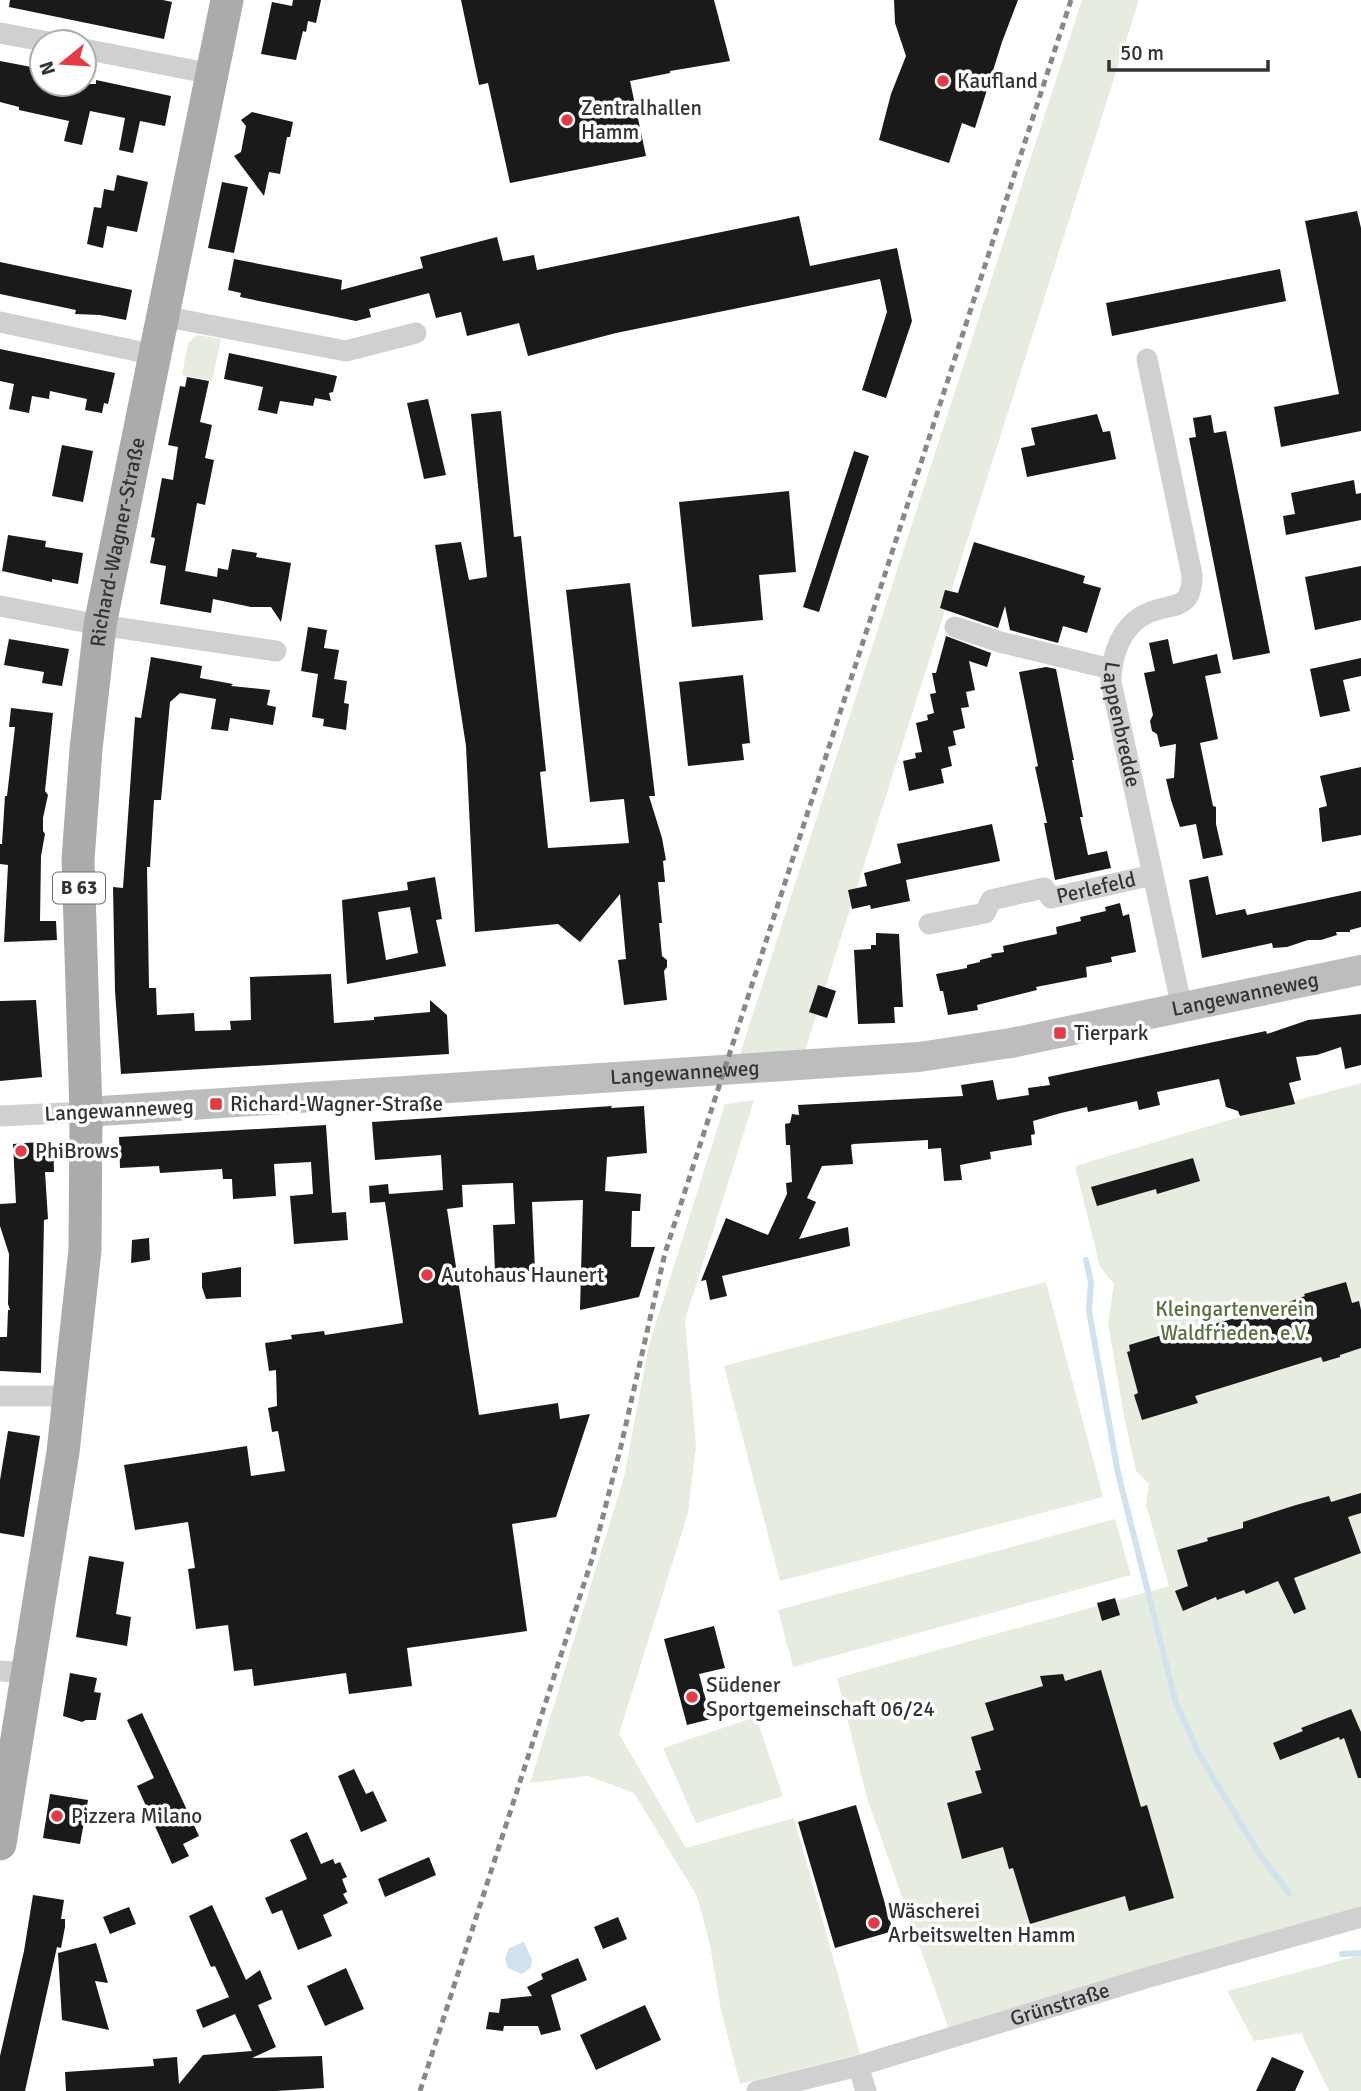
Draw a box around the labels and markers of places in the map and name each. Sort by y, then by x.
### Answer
place label: Kaufland [957,68,1038,94]
marker: Kaufland [935,73,951,89]
place label: Zentralhallen Hamm [581,95,702,145]
marker: Zentralhallen Hamm [559,112,575,128]
place label: Tierpark [1074,1020,1149,1046]
marker: Tierpark [1052,1025,1068,1041]
place label: Richard-Wagner-Straße [230,1091,443,1117]
marker: Richard-Wagner-Straße [208,1096,224,1112]
place label: PhiBrows [35,1138,119,1164]
marker: PhiBrows [13,1143,29,1159]
place label: Autohaus Haunert [441,1262,604,1288]
marker: Autohaus Haunert [419,1267,435,1283]
place label: Südener Sportgemeinschaft 06/24 [706,1672,935,1722]
marker: Südener Sportgemeinschaft 06/24 [684,1689,700,1705]
place label: Pizzera Milano [71,1803,202,1829]
marker: Pizzera Milano [49,1808,65,1824]
place label: Wäscherei Arbeitswelten Hamm [888,1898,1076,1948]
marker: Wäscherei Arbeitswelten Hamm [866,1915,882,1931]

